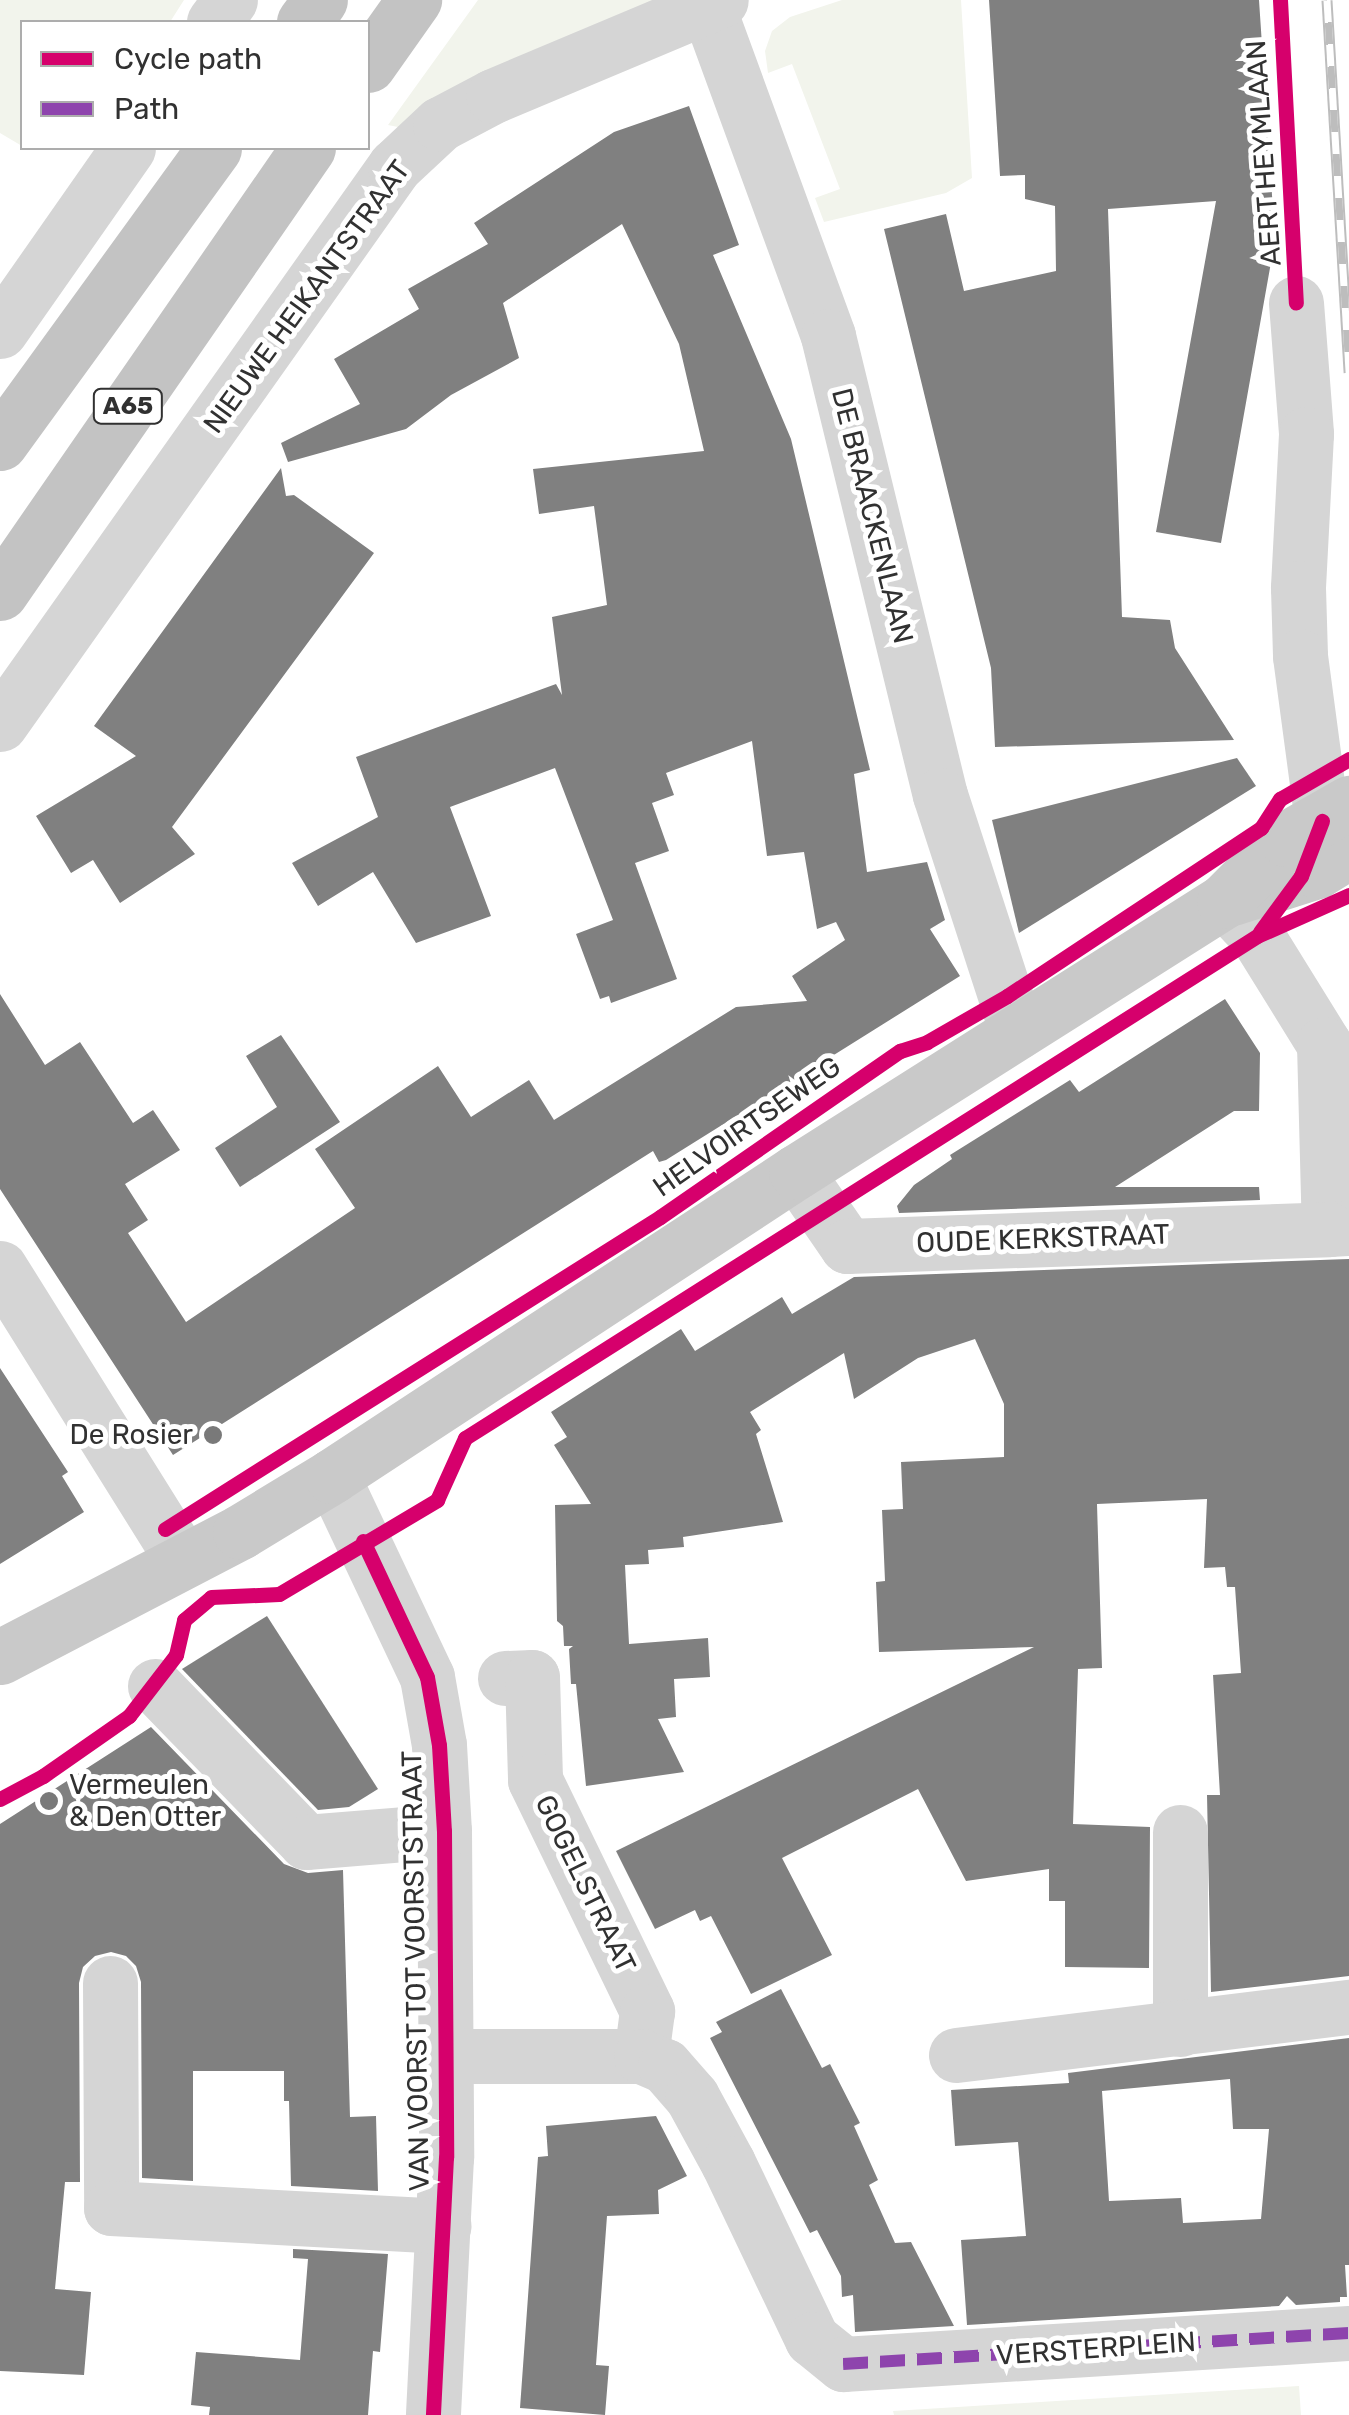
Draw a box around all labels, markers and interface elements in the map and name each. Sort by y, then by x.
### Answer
legend [20,20,370,150]
street label: AERT HEYMLAAN [1239,39,1289,267]
text: Cycle path [114,41,262,77]
text: Path [114,91,179,127]
street label: NIEUWE HEIKANTSTRAAT [197,154,417,440]
street label: DE BRAACKENLAAN [824,385,920,647]
road number: A65 [90,386,166,426]
street label: HELVOIRTSEWEG [647,1050,847,1204]
street label: OUDE KERKSTRAAT [916,1218,1170,1260]
place label: De Rosier [70,1418,193,1452]
marker: De Rosier [202,1424,224,1446]
street label: VAN VOORST TOT VOORSTSTRAAT [395,1748,437,2194]
place label: Vermeulen & Den Otter [69,1768,221,1834]
marker: Vermeulen & Den Otter [38,1790,60,1812]
street label: GOGELSTRAAT [528,1790,642,1978]
street label: VERSTERPLEIN [995,2325,1197,2373]

